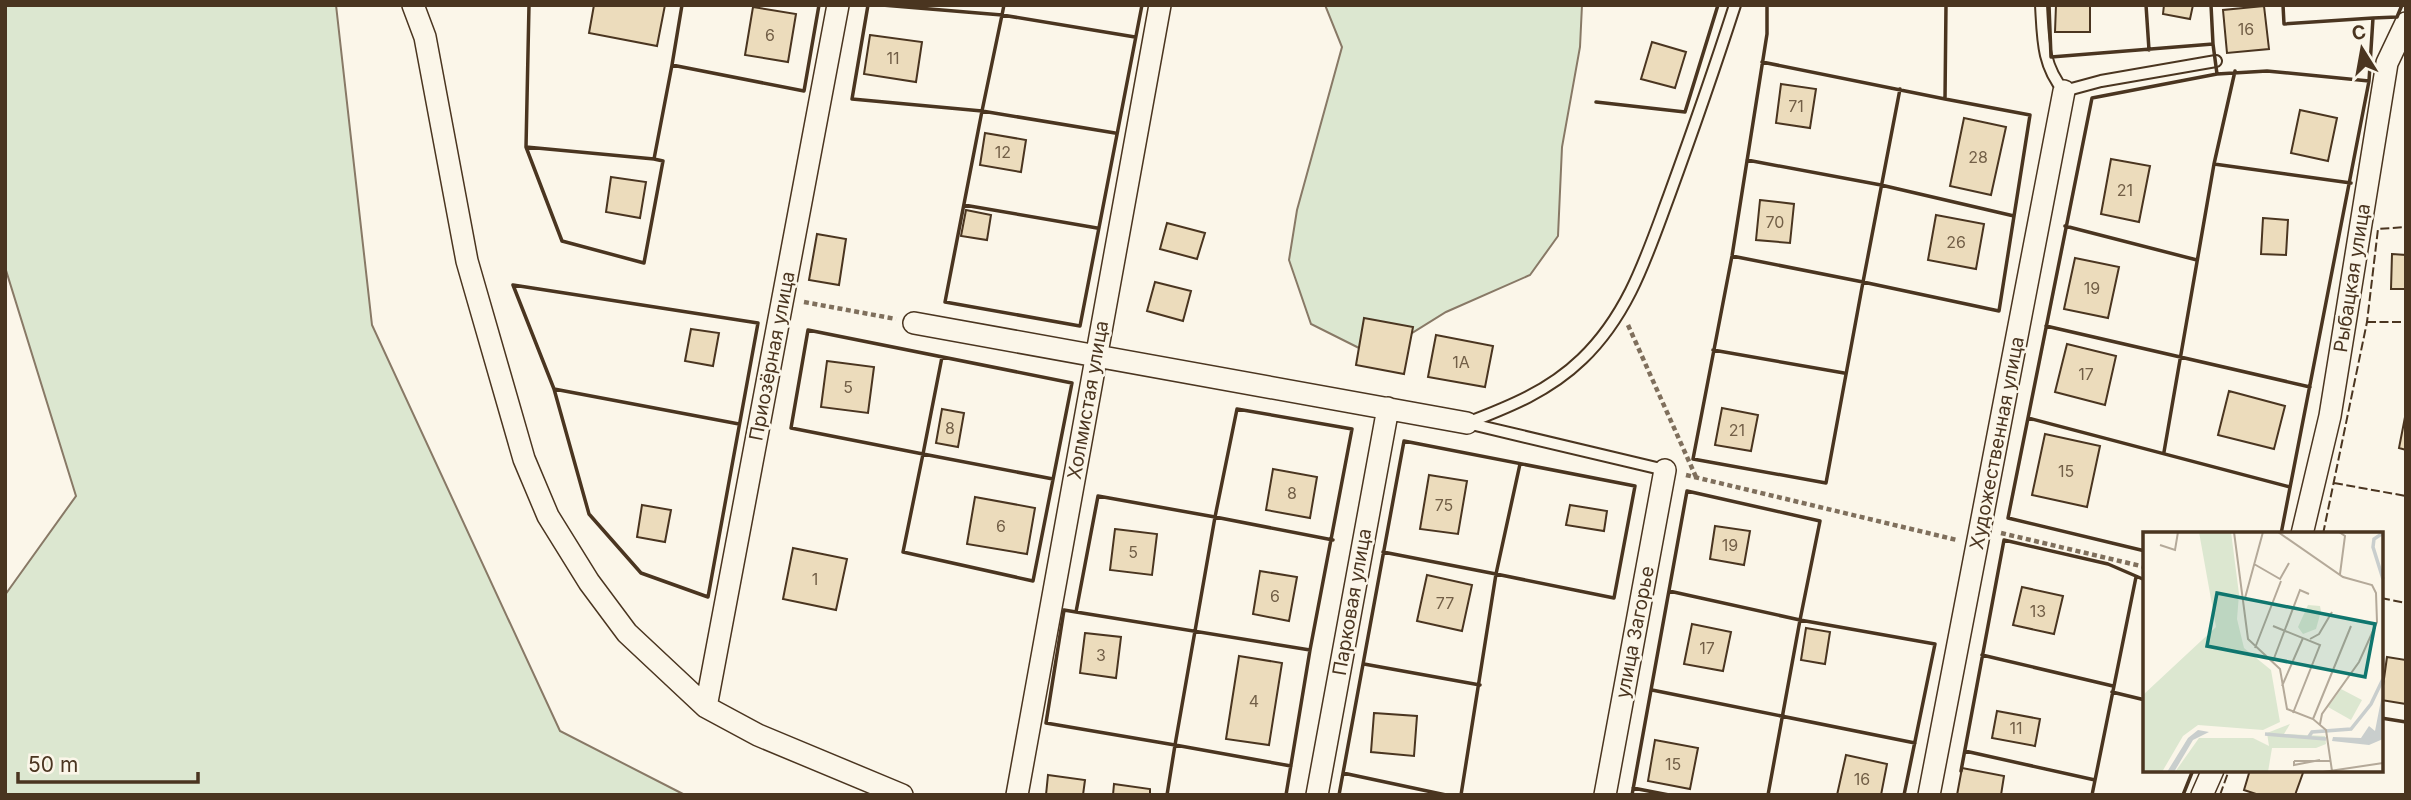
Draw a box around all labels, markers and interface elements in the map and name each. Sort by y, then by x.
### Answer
north arrow [2327,14,2397,84]
house number: 16 [2238,19,2254,39]
text: С [2350,20,2368,45]
house number: 6 [765,25,775,45]
house number: 11 [886,48,900,68]
house number: 71 [1788,96,1804,116]
house number: 12 [995,142,1011,162]
house number: 28 [1968,147,1988,167]
house number: 21 [2117,180,2133,200]
street label: Рыбацкая улица [2329,202,2375,354]
house number: 70 [1766,212,1784,232]
house number: 26 [1946,232,1966,252]
street label: Приозёрная улица [744,269,800,443]
house number: 19 [2084,278,2100,298]
street label: Холмистая улица [1063,319,1113,481]
street label: Художественная улица [1965,335,2029,551]
house number: 1А [1452,352,1470,372]
house number: 17 [2078,364,2094,384]
house number: 5 [843,377,853,397]
house number: 8 [945,418,955,438]
house number: 21 [1729,420,1745,440]
house number: 15 [2058,461,2074,481]
house number: 8 [1287,483,1297,503]
house number: 75 [1435,495,1453,515]
house number: 6 [996,516,1006,536]
street label: Парковая улица [1328,527,1376,677]
inset map [2143,532,2383,772]
house number: 19 [1722,535,1738,555]
house number: 5 [1128,542,1138,562]
street label: улица Загорье [1611,564,1659,700]
house number: 1 [812,569,818,589]
house number: 6 [1270,586,1280,606]
house number: 77 [1436,593,1454,613]
house number: 13 [2030,601,2046,621]
house number: 17 [1699,638,1715,658]
house number: 3 [1096,645,1106,665]
house number: 4 [1249,691,1259,711]
house number: 11 [2009,718,2023,738]
scale bar [18,740,198,784]
text: 50 m [28,752,78,777]
house number: 15 [1665,754,1681,774]
house number: 16 [1854,769,1870,789]

